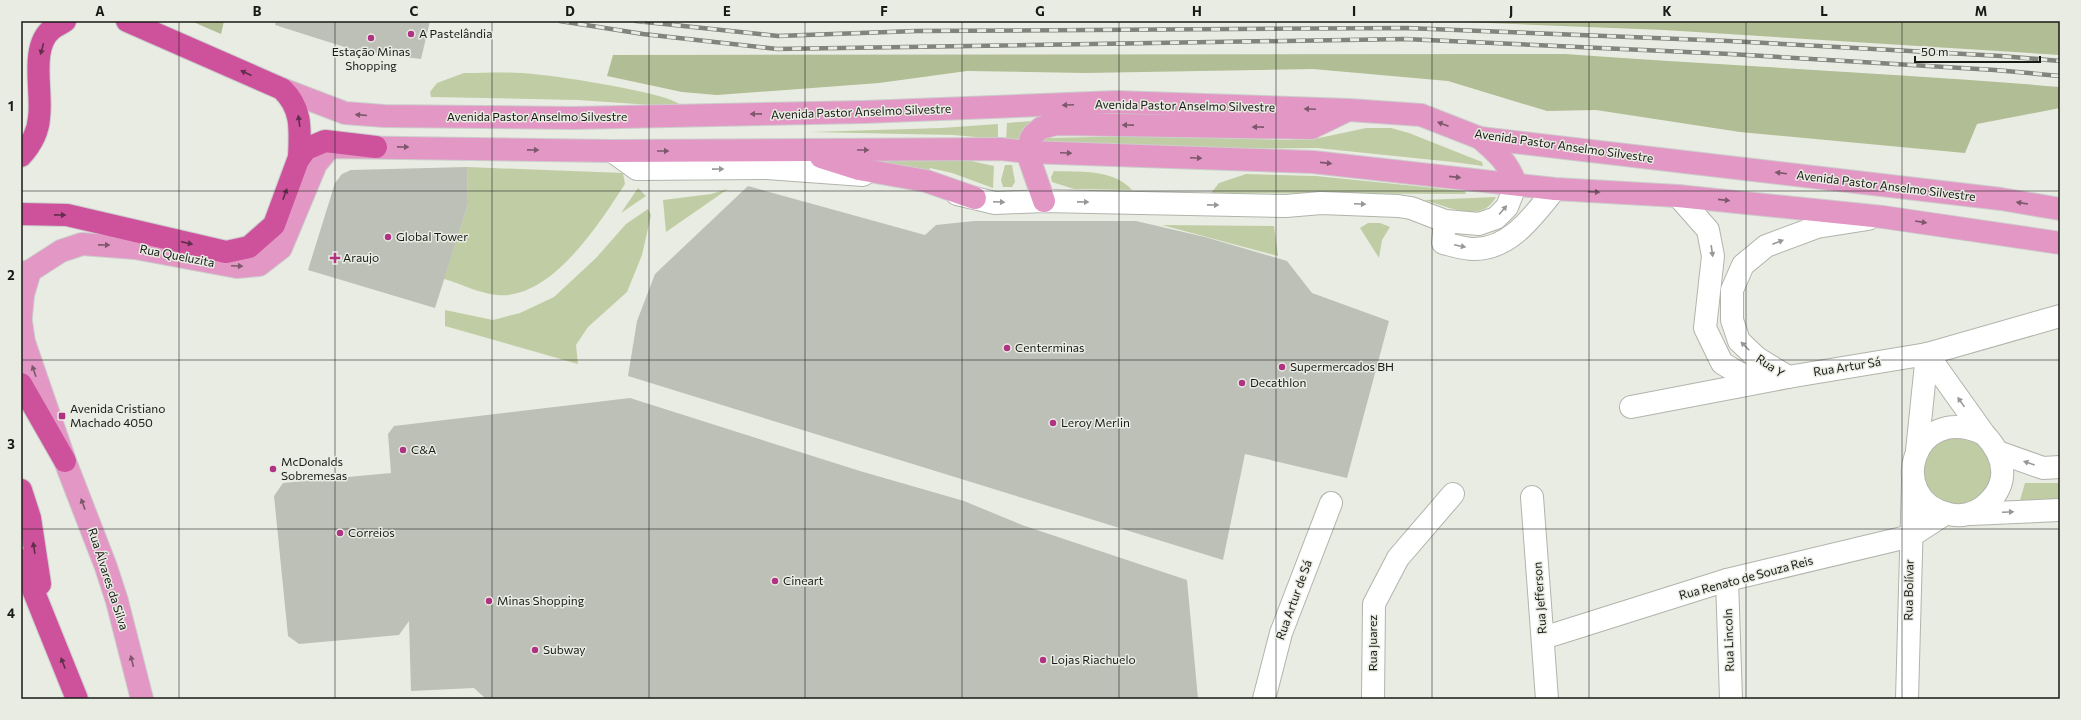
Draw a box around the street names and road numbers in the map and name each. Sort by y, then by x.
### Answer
street label: Avenida Pastor Anselmo Silvestre [1095,96,1275,114]
street label: Avenida Pastor Anselmo Silvestre [771,101,951,121]
street label: Avenida Pastor Anselmo Silvestre [447,109,627,123]
street label: Avenida Pastor Anselmo Silvestre [1474,126,1655,165]
street label: Avenida Pastor Anselmo Silvestre [1796,167,1977,203]
street label: Rua Queluzita [139,241,216,269]
street label: Rua Y [1754,351,1787,380]
street label: Rua Artur Sá [1812,354,1882,378]
street label: Rua Álvares da Silva [86,526,132,632]
street label: Rua Renato de Souza Reis [1677,552,1814,602]
street label: Rua Artur de Sá [1272,558,1314,641]
street label: Rua Bolívar [1900,559,1916,621]
street label: Rua Jefferson [1529,561,1550,635]
street label: Rua Lincoln [1720,608,1736,672]
street label: Rua Juarez [1365,615,1380,671]

